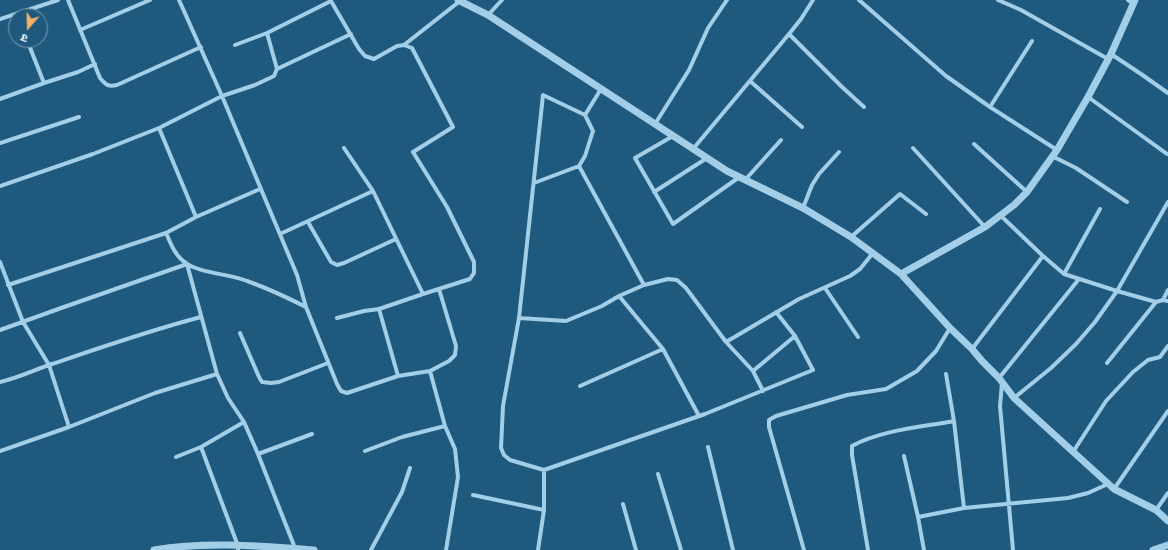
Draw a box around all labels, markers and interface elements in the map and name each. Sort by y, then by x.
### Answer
north arrow [8,8,48,48]
text: उ [18,30,30,47]

